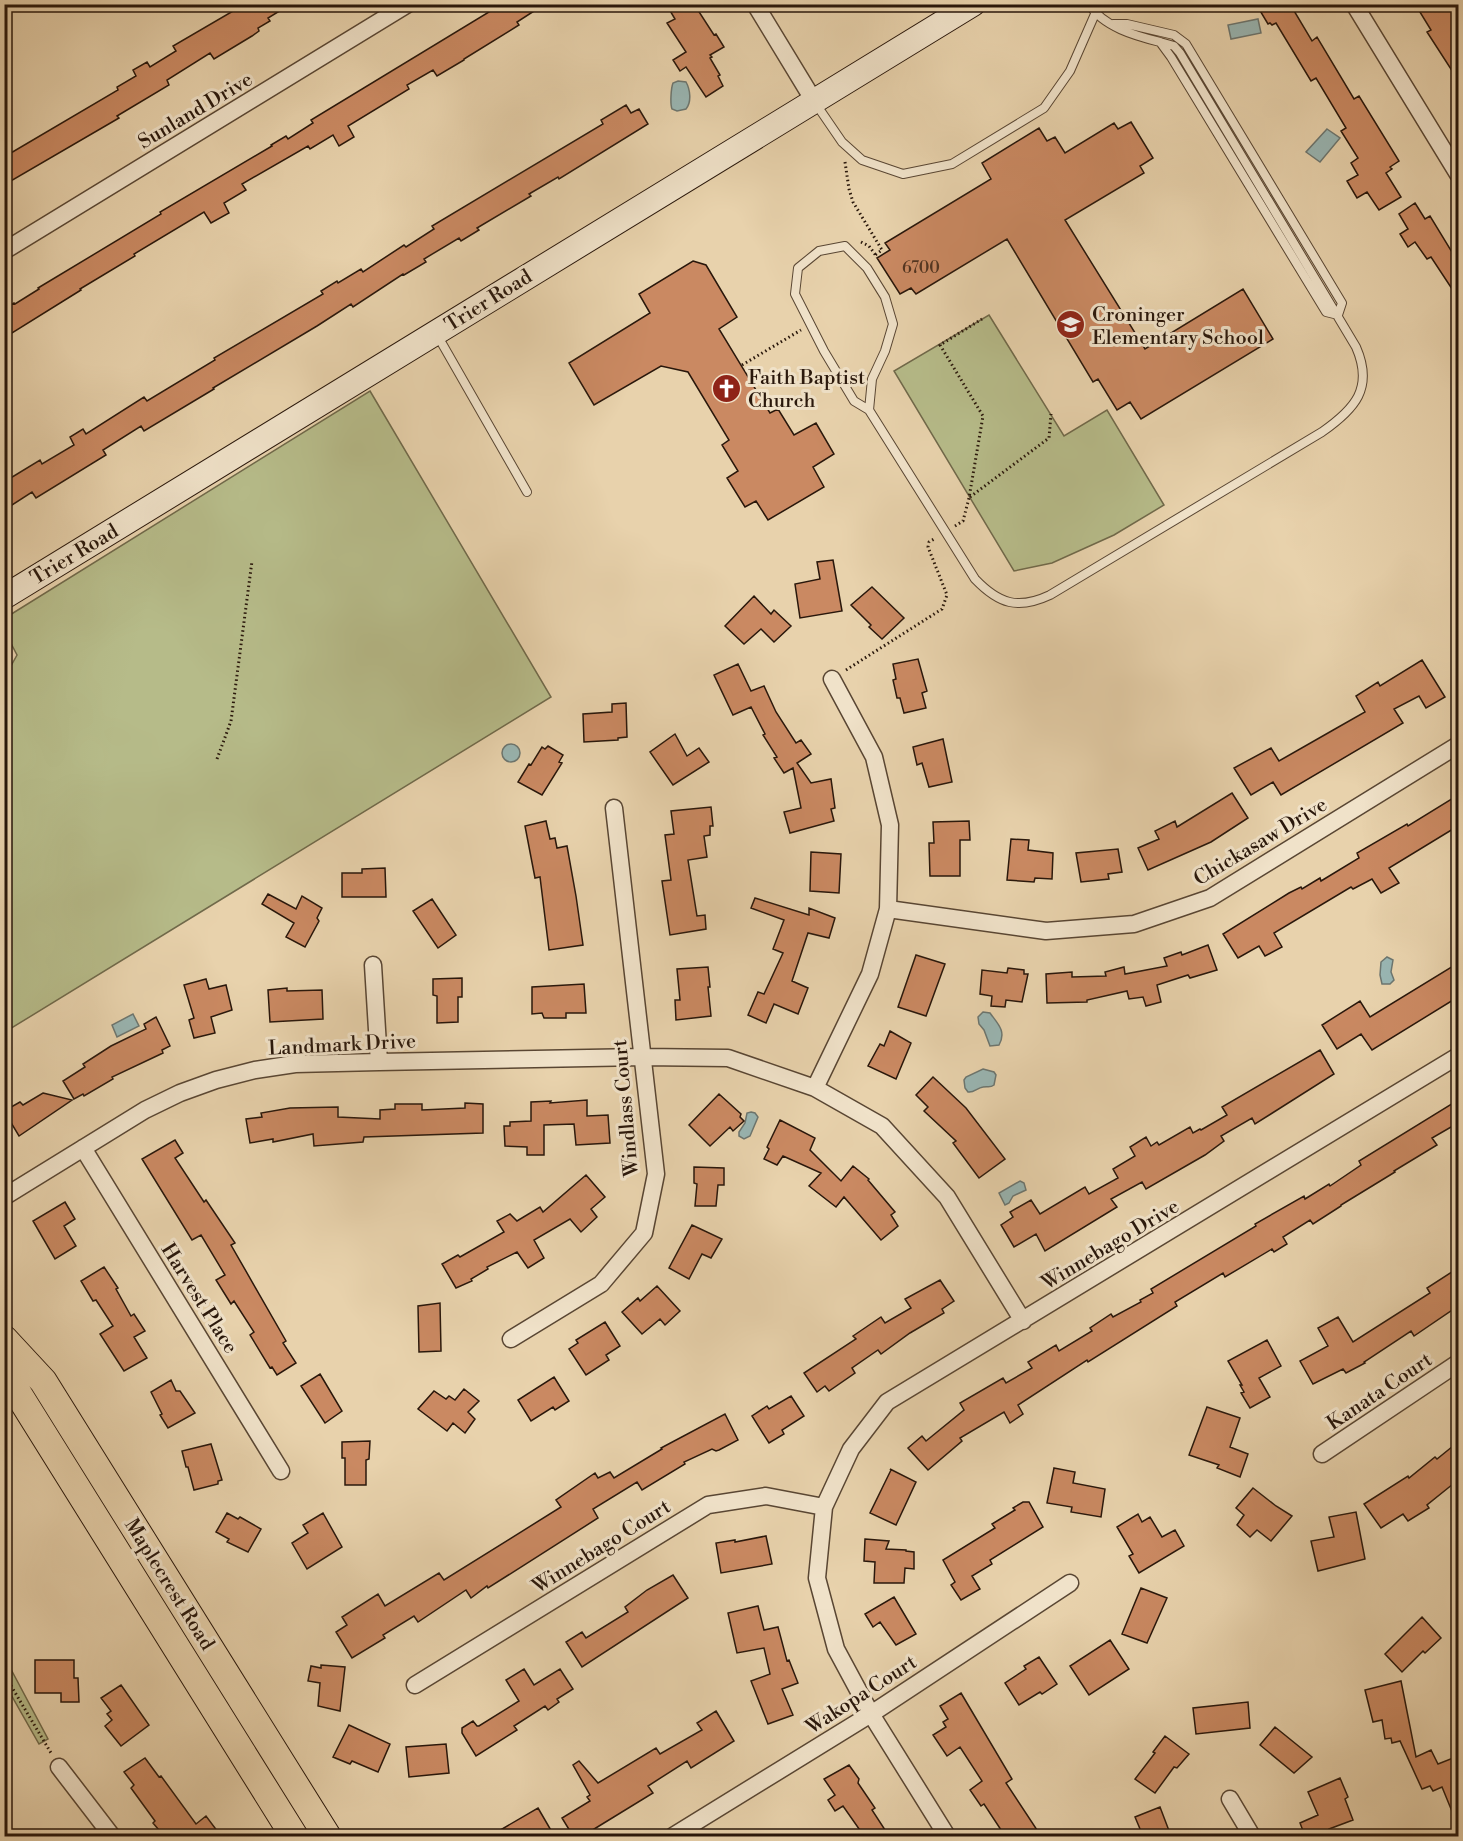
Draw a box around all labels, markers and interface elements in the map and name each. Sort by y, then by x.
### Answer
street label: Sunland Drive [134,67,258,155]
house number: 6700 [902,258,940,278]
street label: Trier Road [441,264,538,338]
place label: Croninger Elementary School [1092,303,1264,351]
school or university icon: Croninger Elementary School [1055,309,1087,341]
place label: Faith Baptist Church [748,366,865,414]
church icon: Faith Baptist Church [711,372,743,404]
street label: Trier Road [26,519,124,591]
street label: Chickasaw Drive [1190,793,1332,892]
street label: Landmark Drive [267,1029,417,1062]
street label: Windlass Court [608,1038,645,1179]
street label: Winnebago Drive [1037,1194,1184,1297]
street label: Harvest Place [155,1239,243,1359]
street label: Kanata Court [1322,1348,1437,1437]
street label: Winnebago Court [527,1495,675,1600]
street label: Maplecrest Road [118,1514,220,1656]
street label: Wakopa Court [801,1650,922,1741]

